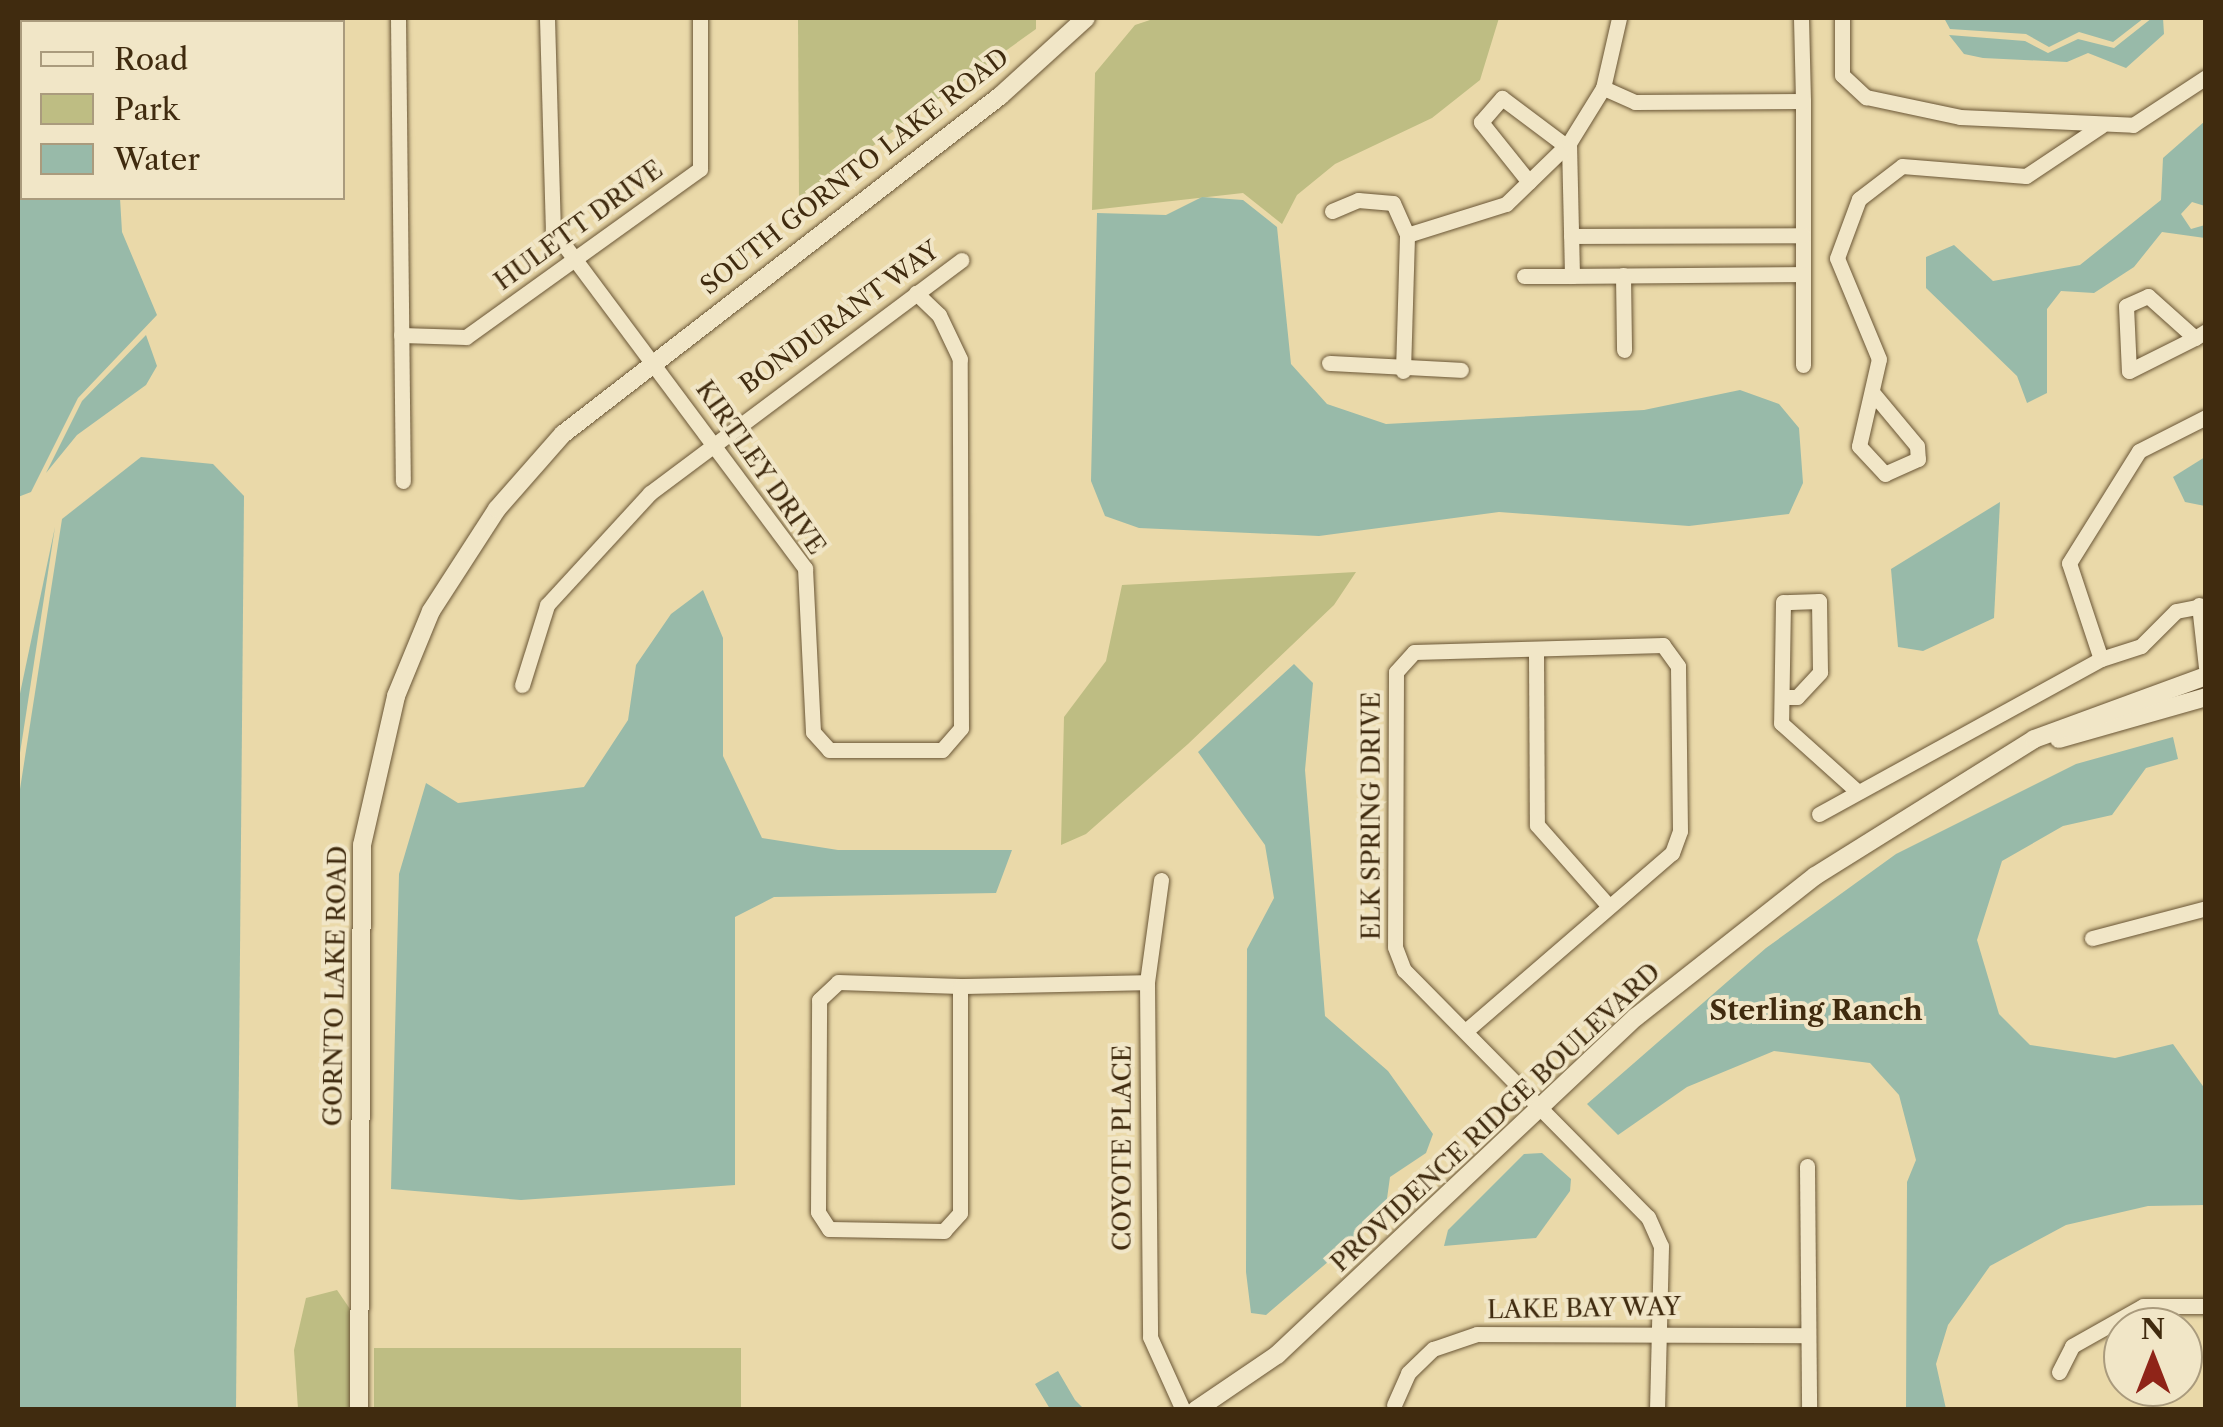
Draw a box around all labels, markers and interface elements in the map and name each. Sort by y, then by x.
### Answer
legend [20,20,345,200]
text: Road [114,41,188,78]
street label: SOUTH GORNTO LAKE ROAD [695,42,1015,302]
text: Park [114,91,179,128]
text: Water [114,141,200,178]
street label: HULETT DRIVE [489,155,669,297]
street label: BONDURANT WAY [734,235,946,401]
street label: KIRTLEY DRIVE [689,375,831,561]
street label: ELK SPRING DRIVE [1357,692,1387,940]
street label: GORNTO LAKE ROAD [319,845,353,1127]
street label: PROVIDENCE RIDGE BOULEVARD [1325,957,1667,1279]
district label: Sterling Ranch [1709,993,1923,1027]
street label: COYOTE PLACE [1108,1045,1138,1251]
street label: LAKE BAY WAY [1486,1292,1682,1326]
north arrow [2103,1307,2203,1407]
text: N [2141,1312,2165,1346]

